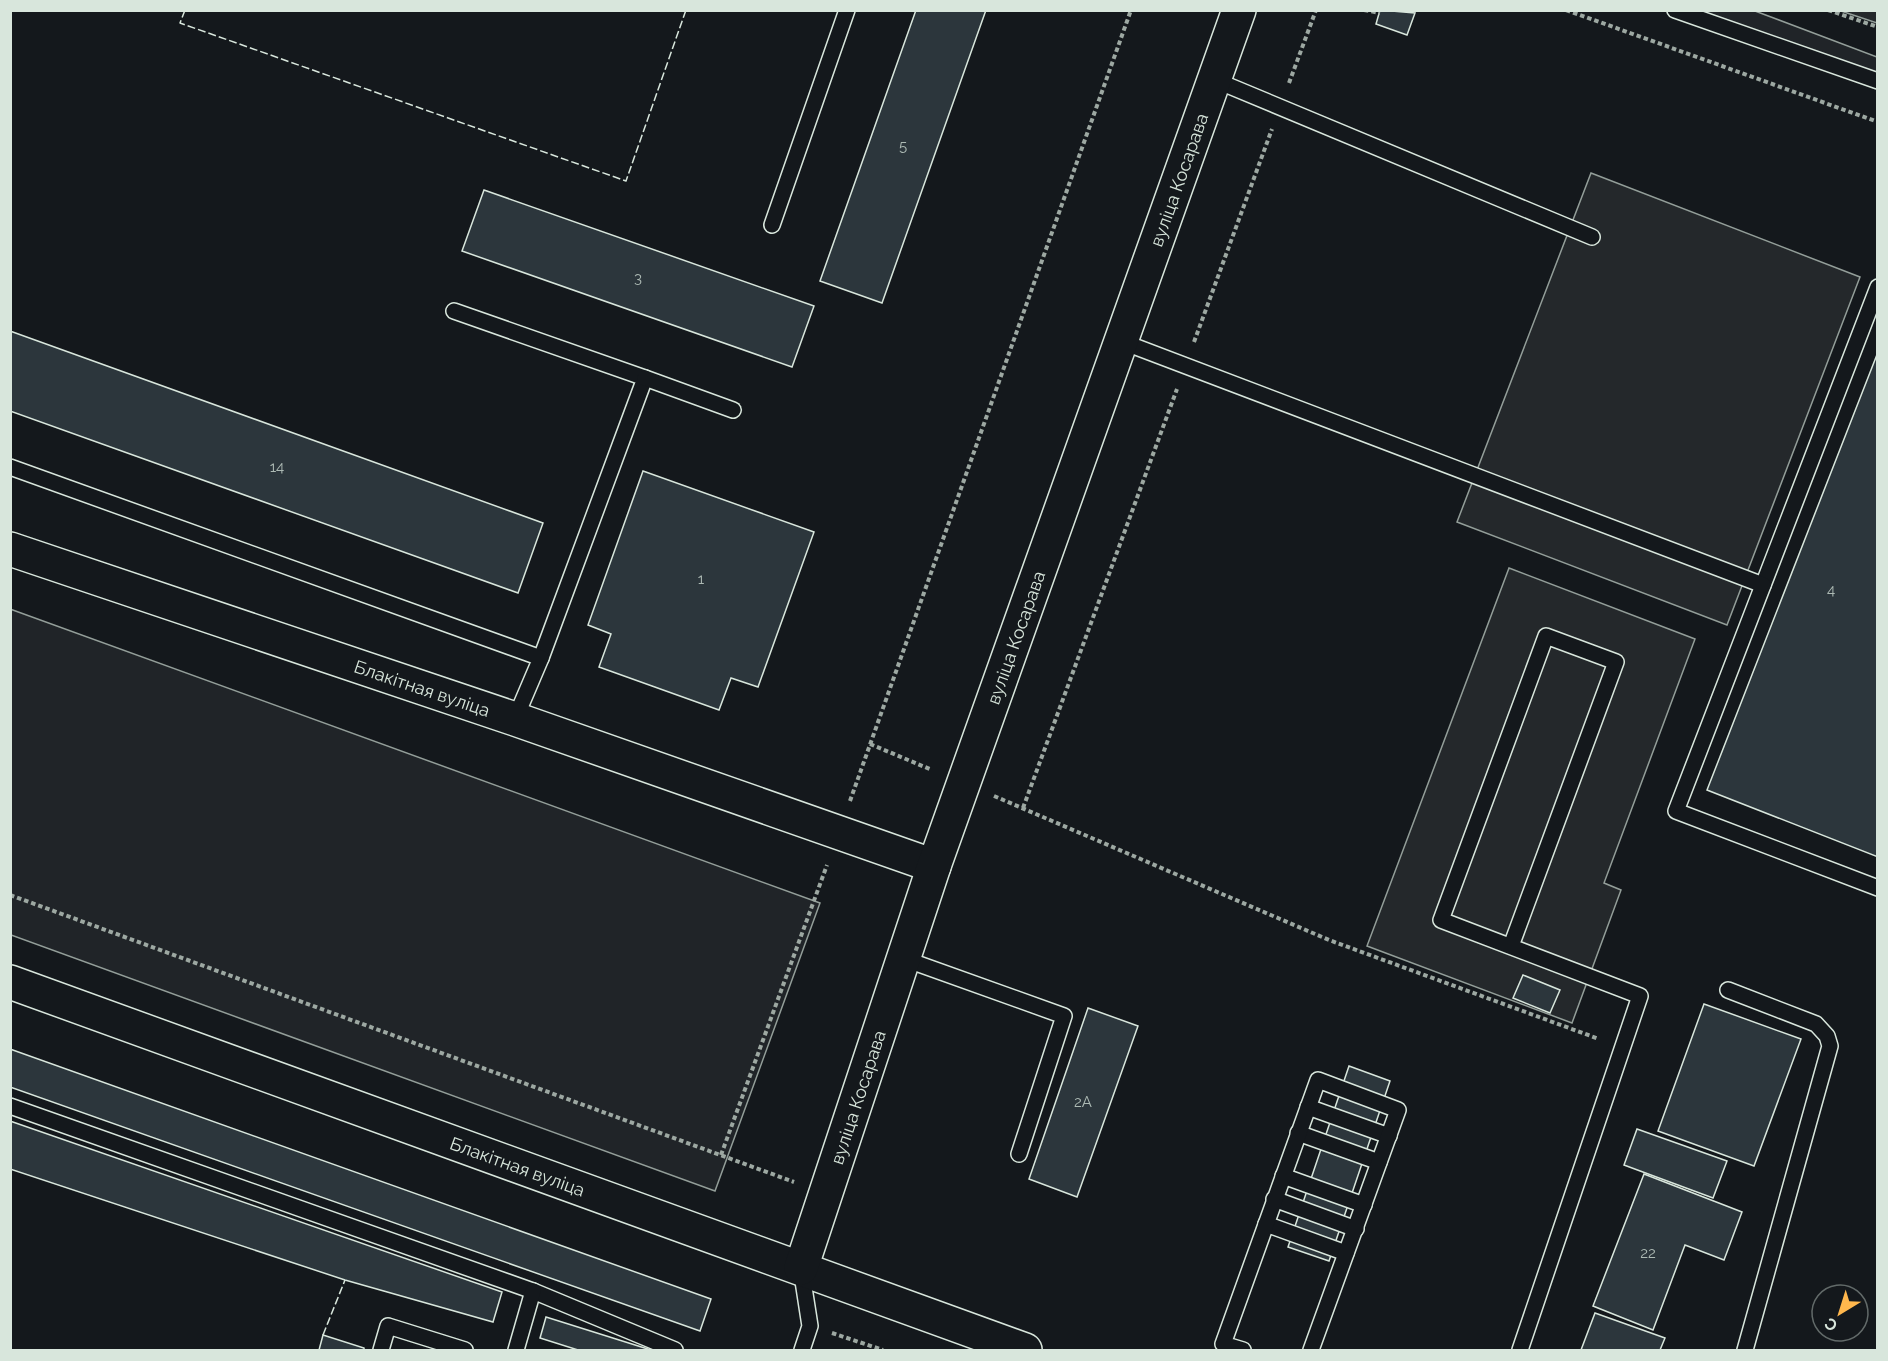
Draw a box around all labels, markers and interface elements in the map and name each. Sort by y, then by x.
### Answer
street label: вуліца Косарава [1145,110,1212,249]
house number: 5 [899,137,907,155]
house number: 3 [634,269,642,287]
house number: 14 [270,458,284,476]
street label: вуліца Косарава [982,568,1049,707]
house number: 1 [698,570,705,588]
house number: 4 [1827,581,1835,599]
street label: Блакітная вуліца [352,655,493,720]
street label: вуліца Косарава [826,1027,890,1167]
house number: 2А [1074,1093,1092,1111]
street label: Блакітная вуліца [447,1132,588,1200]
house number: 22 [1640,1244,1656,1262]
north arrow [1810,1283,1870,1343]
text: С [1821,1314,1841,1335]

